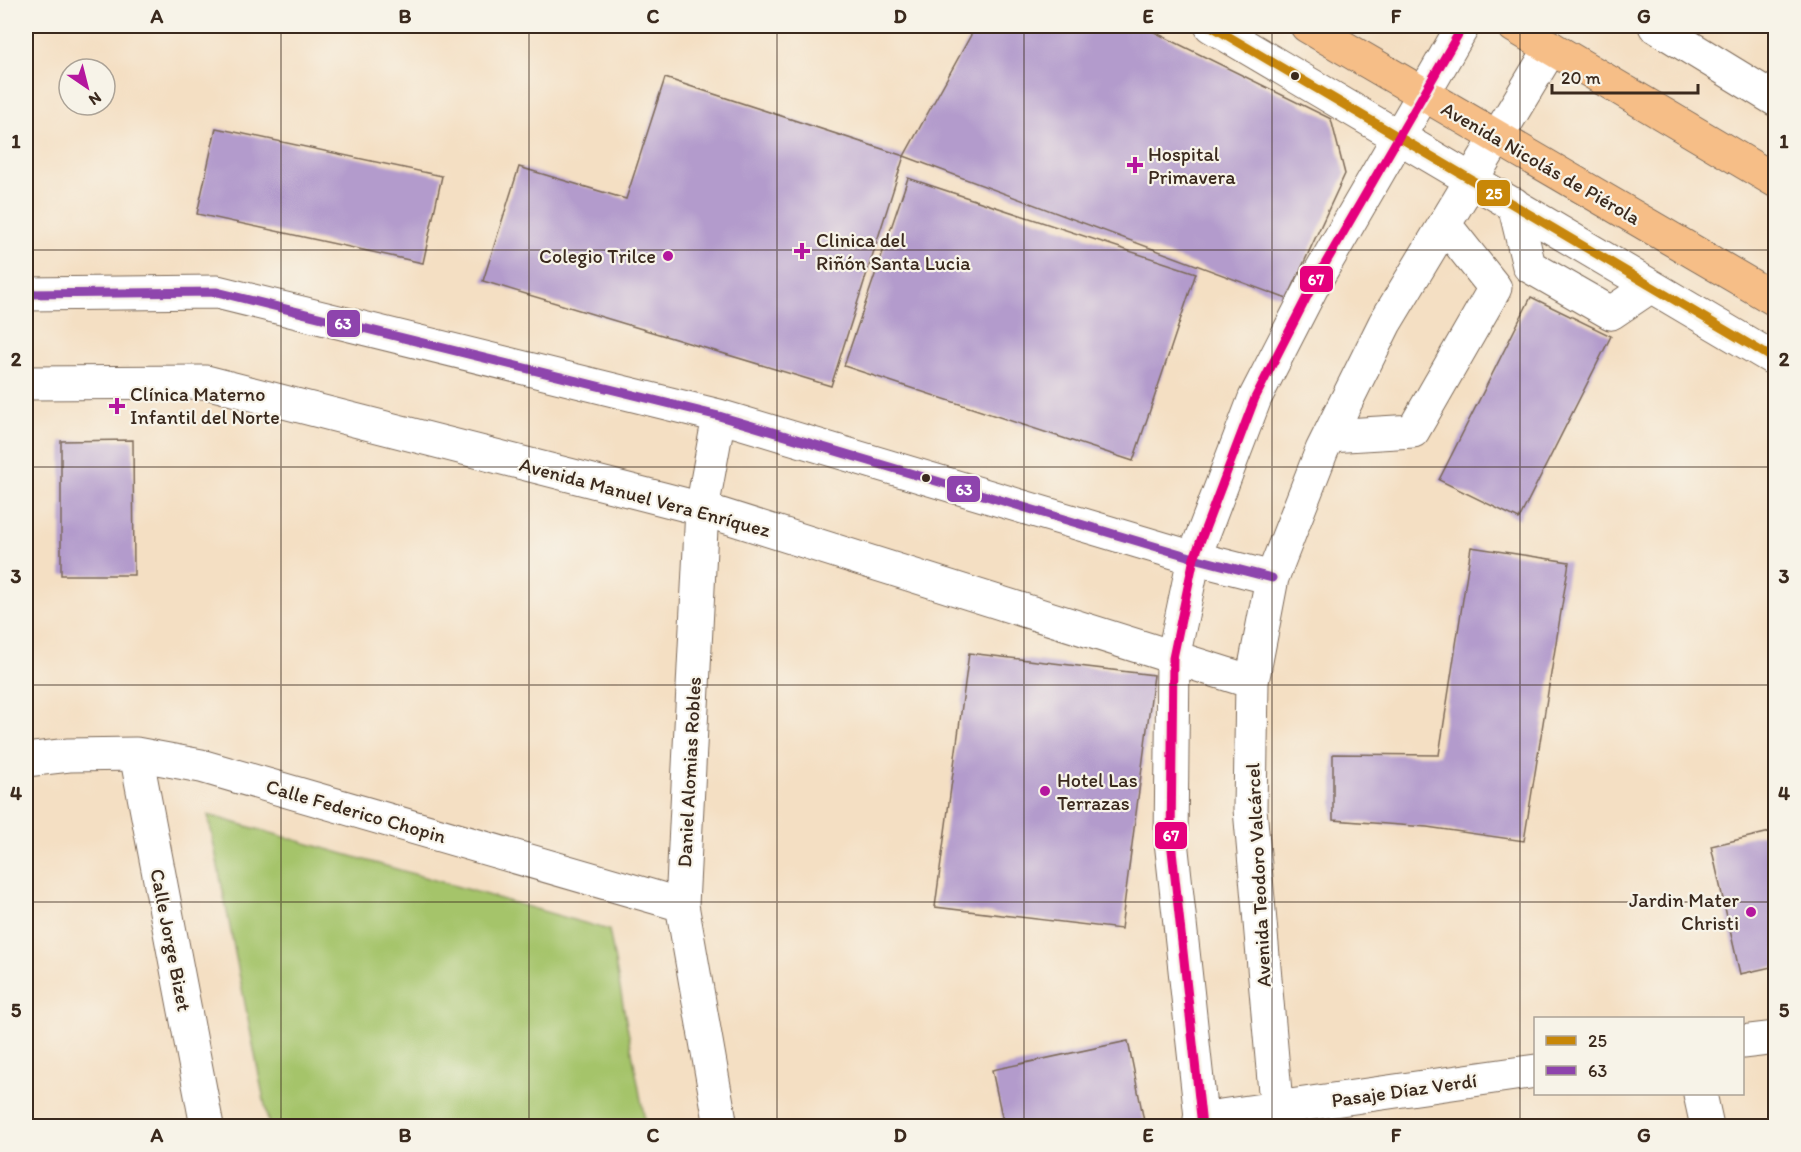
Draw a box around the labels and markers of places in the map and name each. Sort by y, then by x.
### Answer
unlabelled marker [1289,70,1301,82]
place label: Hospital Primavera [1148,142,1236,189]
marker: Hospital Primavera [1126,156,1144,174]
place label: Clinica del Riñón Santa Lucia [816,228,971,275]
marker: Clinica del Riñón Santa Lucia [793,242,811,260]
place label: Colegio Trilce [539,244,656,268]
marker: Colegio Trilce [661,249,675,263]
place label: Clínica Materno Infantil del Norte [130,382,280,429]
marker: Clínica Materno Infantil del Norte [108,397,126,415]
unlabelled marker [920,472,932,484]
place label: Hotel Las Terrazas [1057,768,1138,815]
marker: Hotel Las Terrazas [1038,784,1052,798]
place label: Jardin Mater Christi [1629,888,1739,935]
marker: Jardin Mater Christi [1744,905,1758,919]

